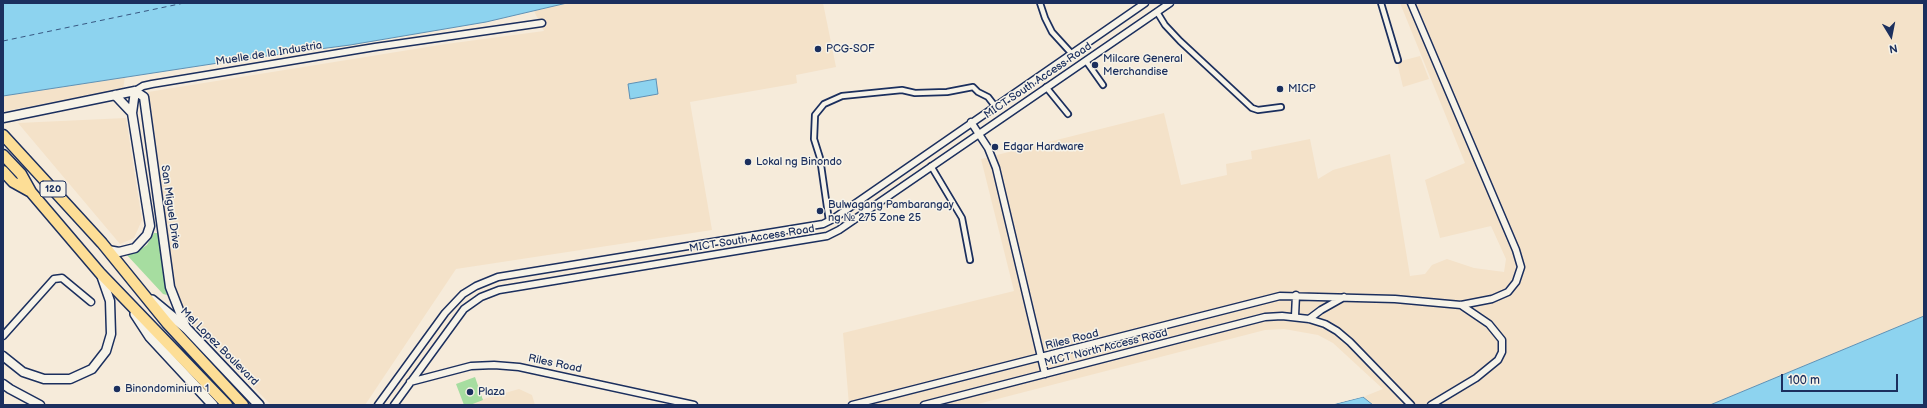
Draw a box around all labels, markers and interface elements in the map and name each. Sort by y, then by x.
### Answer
north arrow [1871,16,1911,56]
street label: Muelle de la Industria [215,39,323,69]
street label: MICT South Access Road [982,40,1094,122]
text: N [1888,41,1898,55]
place label: PCG-SOF [826,42,875,56]
marker: PCG-SOF [813,44,823,54]
place label: Milcare General Merchandise [1103,52,1183,78]
marker: Milcare General Merchandise [1090,60,1100,70]
place label: MICP [1288,82,1316,96]
marker: MICP [1275,84,1285,94]
place label: Edgar Hardware [1003,140,1084,154]
marker: Edgar Hardware [990,142,1000,152]
place label: Lokal ng Binondo [756,155,842,169]
marker: Lokal ng Binondo [743,157,753,167]
street label: San Miguel Drive [158,164,182,250]
road number: 120 [40,181,66,197]
place label: Bulwagang Pambarangay ng № 275 Zone 25 [828,198,954,224]
marker: Bulwagang Pambarangay ng № 275 Zone 25 [815,206,825,216]
street label: MICT South Access Road [688,223,816,255]
street label: Mel Lopez Boulevard [177,305,261,389]
street label: MICT North Access Road [1043,326,1169,370]
street label: Riles Road [1044,327,1100,353]
street label: Riles Road [527,352,583,376]
scale bar [1783,366,1900,392]
text: 100 m [1788,373,1820,388]
place label: Binondominium 1 [125,382,209,396]
marker: Binondominium 1 [112,384,122,394]
place label: Plaza [478,385,505,399]
marker: Plaza [465,387,475,397]

